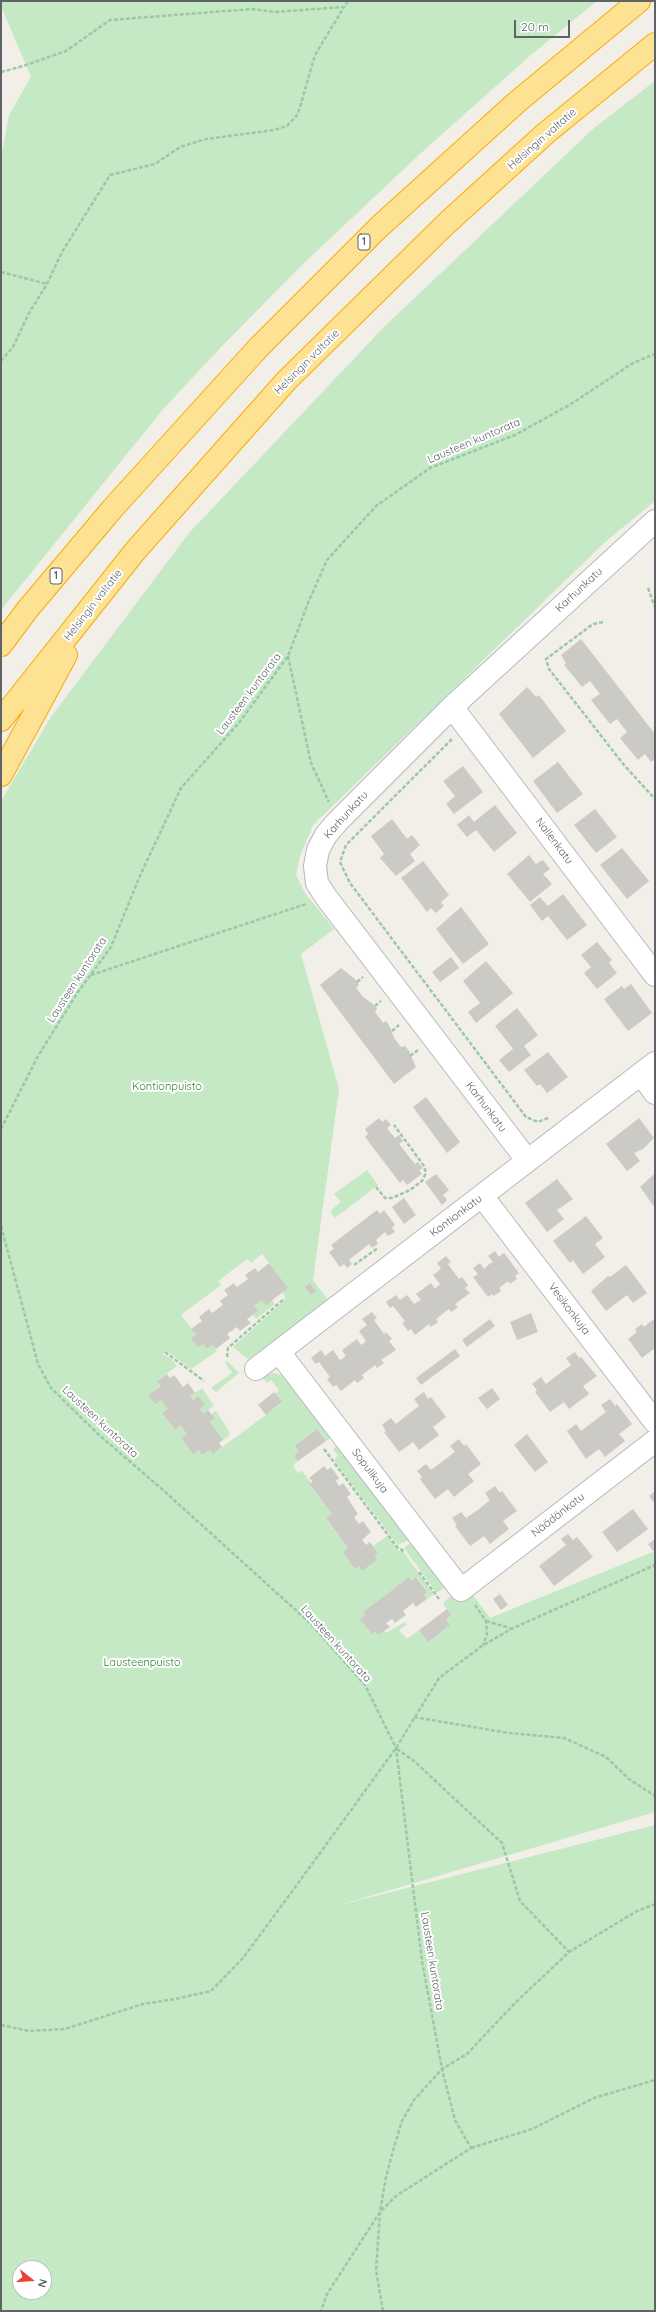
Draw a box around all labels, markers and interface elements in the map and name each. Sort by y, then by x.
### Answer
scale bar [516,12,572,38]
text: 20 m [521,19,549,34]
street label: Helsingin valtatie [505,106,579,172]
road number: 1 [358,234,370,250]
street label: Helsingin valtatie [272,327,342,397]
street label: Lausteen kuntorata [426,416,522,466]
street label: Karhunkatu [553,565,605,615]
street label: Helsingin valtatie [61,567,125,643]
road number: 1 [50,568,62,584]
street label: Lausteen kuntorata [214,650,284,738]
street label: Karhunkatu [321,788,371,842]
street label: Nallenkatu [532,815,576,867]
street label: Lausteen kuntorata [44,935,110,1025]
street label: Karhunkatu [463,1079,509,1135]
park label: Kontionpuisto [132,1080,202,1094]
street label: Kontionkatu [427,1192,485,1240]
street label: Vesikonkuja [545,1281,593,1337]
street label: Lausteen kuntorata [59,1383,141,1461]
street label: Sopulikuja [349,1446,391,1496]
street label: Näädänkatu [529,1490,587,1540]
street label: Lausteen kuntorata [298,1603,374,1685]
park label: Lausteenpuisto [103,1656,181,1670]
street label: Lausteen kuntorata [418,1911,446,2011]
north arrow [12,2260,52,2300]
text: N [35,2277,50,2289]

